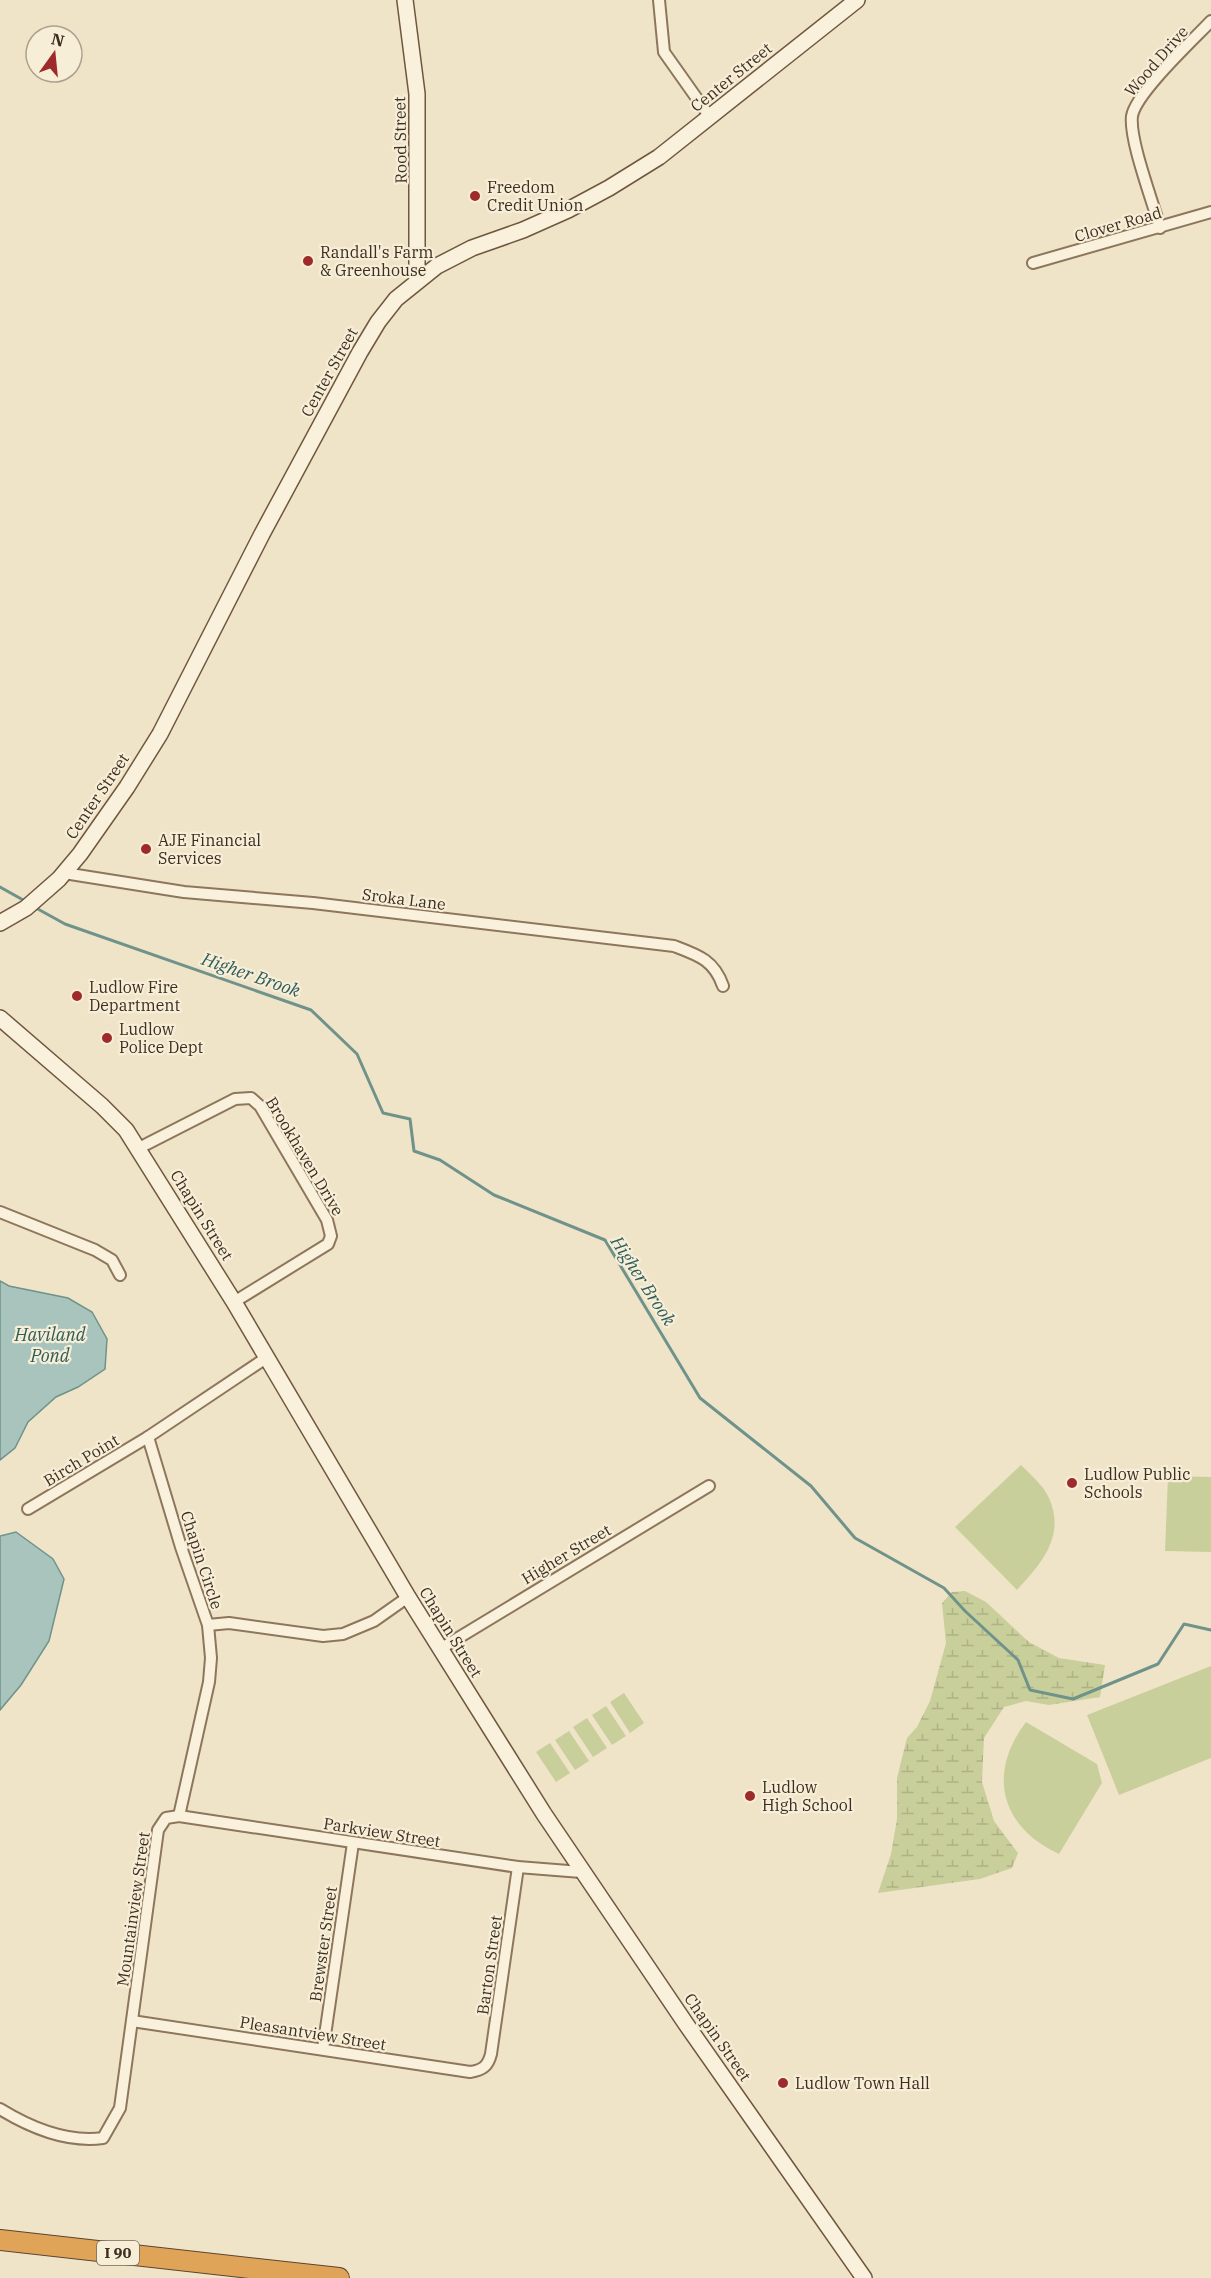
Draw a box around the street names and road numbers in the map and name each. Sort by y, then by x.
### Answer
street label: Wood Drive [1120,22,1192,100]
street label: Center Street [686,38,776,116]
street label: Rood Street [389,96,411,184]
street label: Clover Road [1072,202,1164,246]
street label: Center Street [296,324,362,420]
street label: Center Street [61,749,133,843]
street label: Sroka Lane [361,884,447,914]
street label: Brookhaven Drive [262,1093,348,1219]
street label: Chapin Street [166,1166,238,1264]
street label: Birch Point [40,1430,123,1490]
street label: Chapin Circle [177,1508,227,1612]
street label: Higher Street [518,1519,615,1588]
street label: Chapin Street [415,1583,487,1681]
street label: Parkview Street [322,1813,442,1851]
street label: Mountainview Street [112,1830,154,1988]
street label: Brewster Street [305,1885,341,2003]
street label: Barton Street [472,1914,506,2016]
street label: Chapin Street [680,1989,756,2085]
street label: Pleasantview Street [238,2012,388,2055]
road number: I 90 [97,2241,139,2265]

